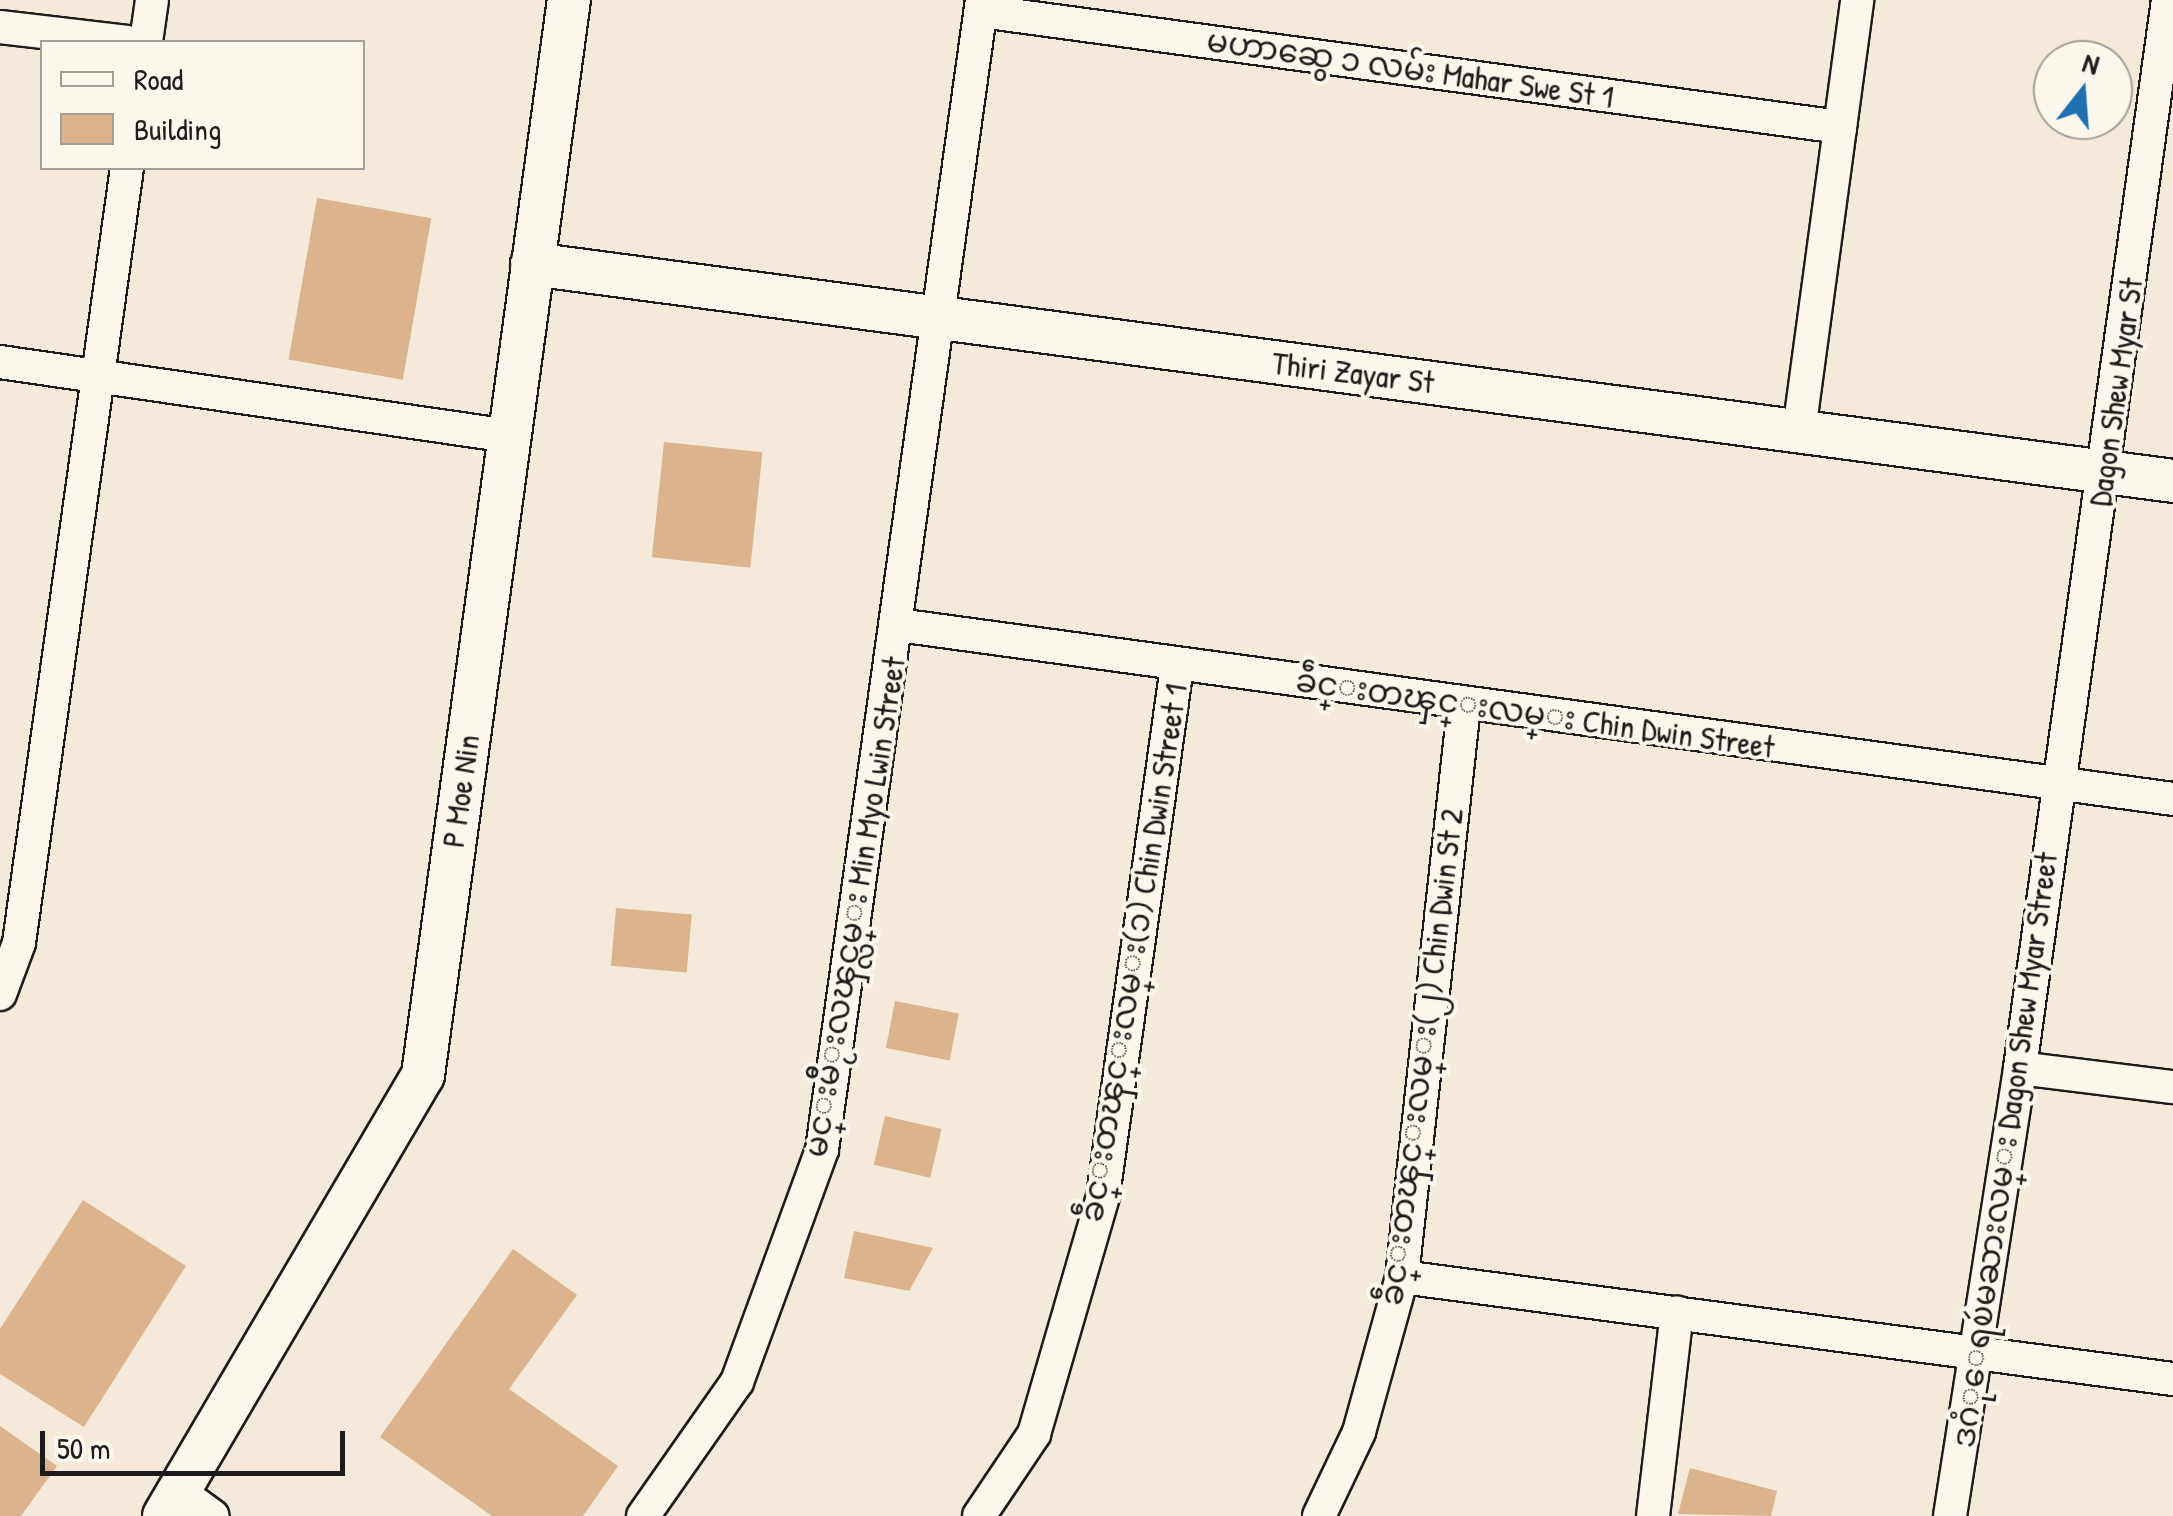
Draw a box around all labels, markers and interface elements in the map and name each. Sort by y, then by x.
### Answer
street label: မဟာဆွေ ၁ လမ်း Mahar Swe St 1 [1204,21,1616,117]
legend [40,40,365,170]
north arrow [2033,40,2133,140]
text: N [2079,43,2104,84]
text: Road [134,59,183,99]
text: Building [134,109,221,149]
street label: Dagon Shew Myar St [2081,275,2151,509]
street label: Thiri Zayar St [1270,344,1436,402]
street label: မင္းမဵိႂးလၾင္လမ္း Min Myo Lwin Street [796,654,914,1160]
street label: ခဵင္းတၾင္းလမ္း Chin Dwin Street [1293,661,1777,767]
street label: ခဵင္းတၾင္းလမ္း(၁) Chin Dwin Street 1 [1072,681,1196,1225]
street label: P Moe Nin [434,732,488,850]
street label: ခဵင္းတၾင္းလမ္း(၂) Chin Dwin St 2 [1372,806,1472,1308]
street label: ဒဂံုေရၿဴမႀားလမ္း Dagon Shew Myar Street [1944,850,2066,1450]
scale bar [45,1411,350,1473]
text: 50 m [57,1428,110,1468]

